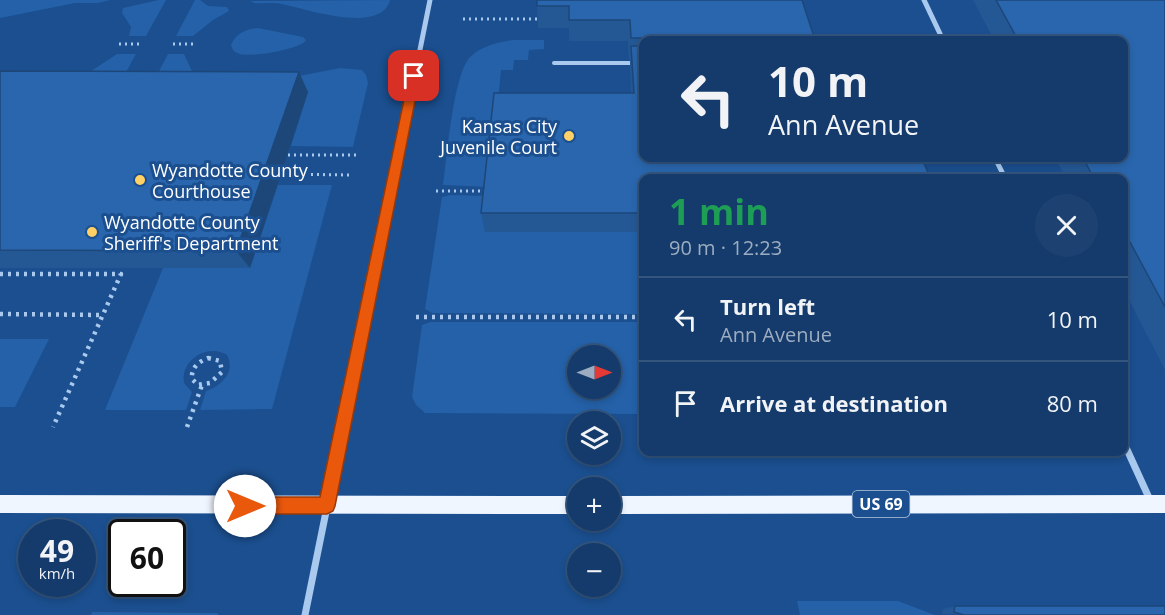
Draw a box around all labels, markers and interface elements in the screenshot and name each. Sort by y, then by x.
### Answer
pin [388,50,439,101]
text: 10 m [768,52,868,109]
icon: arrive [397,59,430,92]
icon: left [669,60,747,138]
text: Ann Avenue [768,106,919,143]
place label: Kansas City Juvenile Court [438,114,558,159]
marker: Kansas City Juvenile Court [562,129,576,143]
place label: Wyandotte County Courthouse [152,158,309,203]
marker: Wyandotte County Courthouse [133,173,147,187]
text: 1 min [669,187,769,236]
button: close [1035,194,1098,257]
place label: Wyandotte County Sheriff's Department [104,210,278,255]
marker: Wyandotte County Sheriff's Department [85,225,99,239]
text: 90 m · 12:23 [669,234,782,261]
text: Turn left [720,291,815,321]
icon: left [669,303,702,336]
text: 10 m [1047,304,1098,334]
text: Ann Avenue [720,321,832,348]
north arrow [567,345,621,399]
map controls [567,345,621,597]
icon: arrive [669,387,702,420]
text: Arrive at destination [720,388,948,418]
text: 80 m [1047,388,1098,418]
button: layers [567,411,621,465]
position arrow [213,474,277,538]
button: + [567,477,621,531]
road number: US 69 [852,491,910,517]
speed limit sign: 60 [108,519,186,597]
text: 49 [40,530,74,571]
button: − [567,543,621,597]
text: km/h [39,563,75,583]

